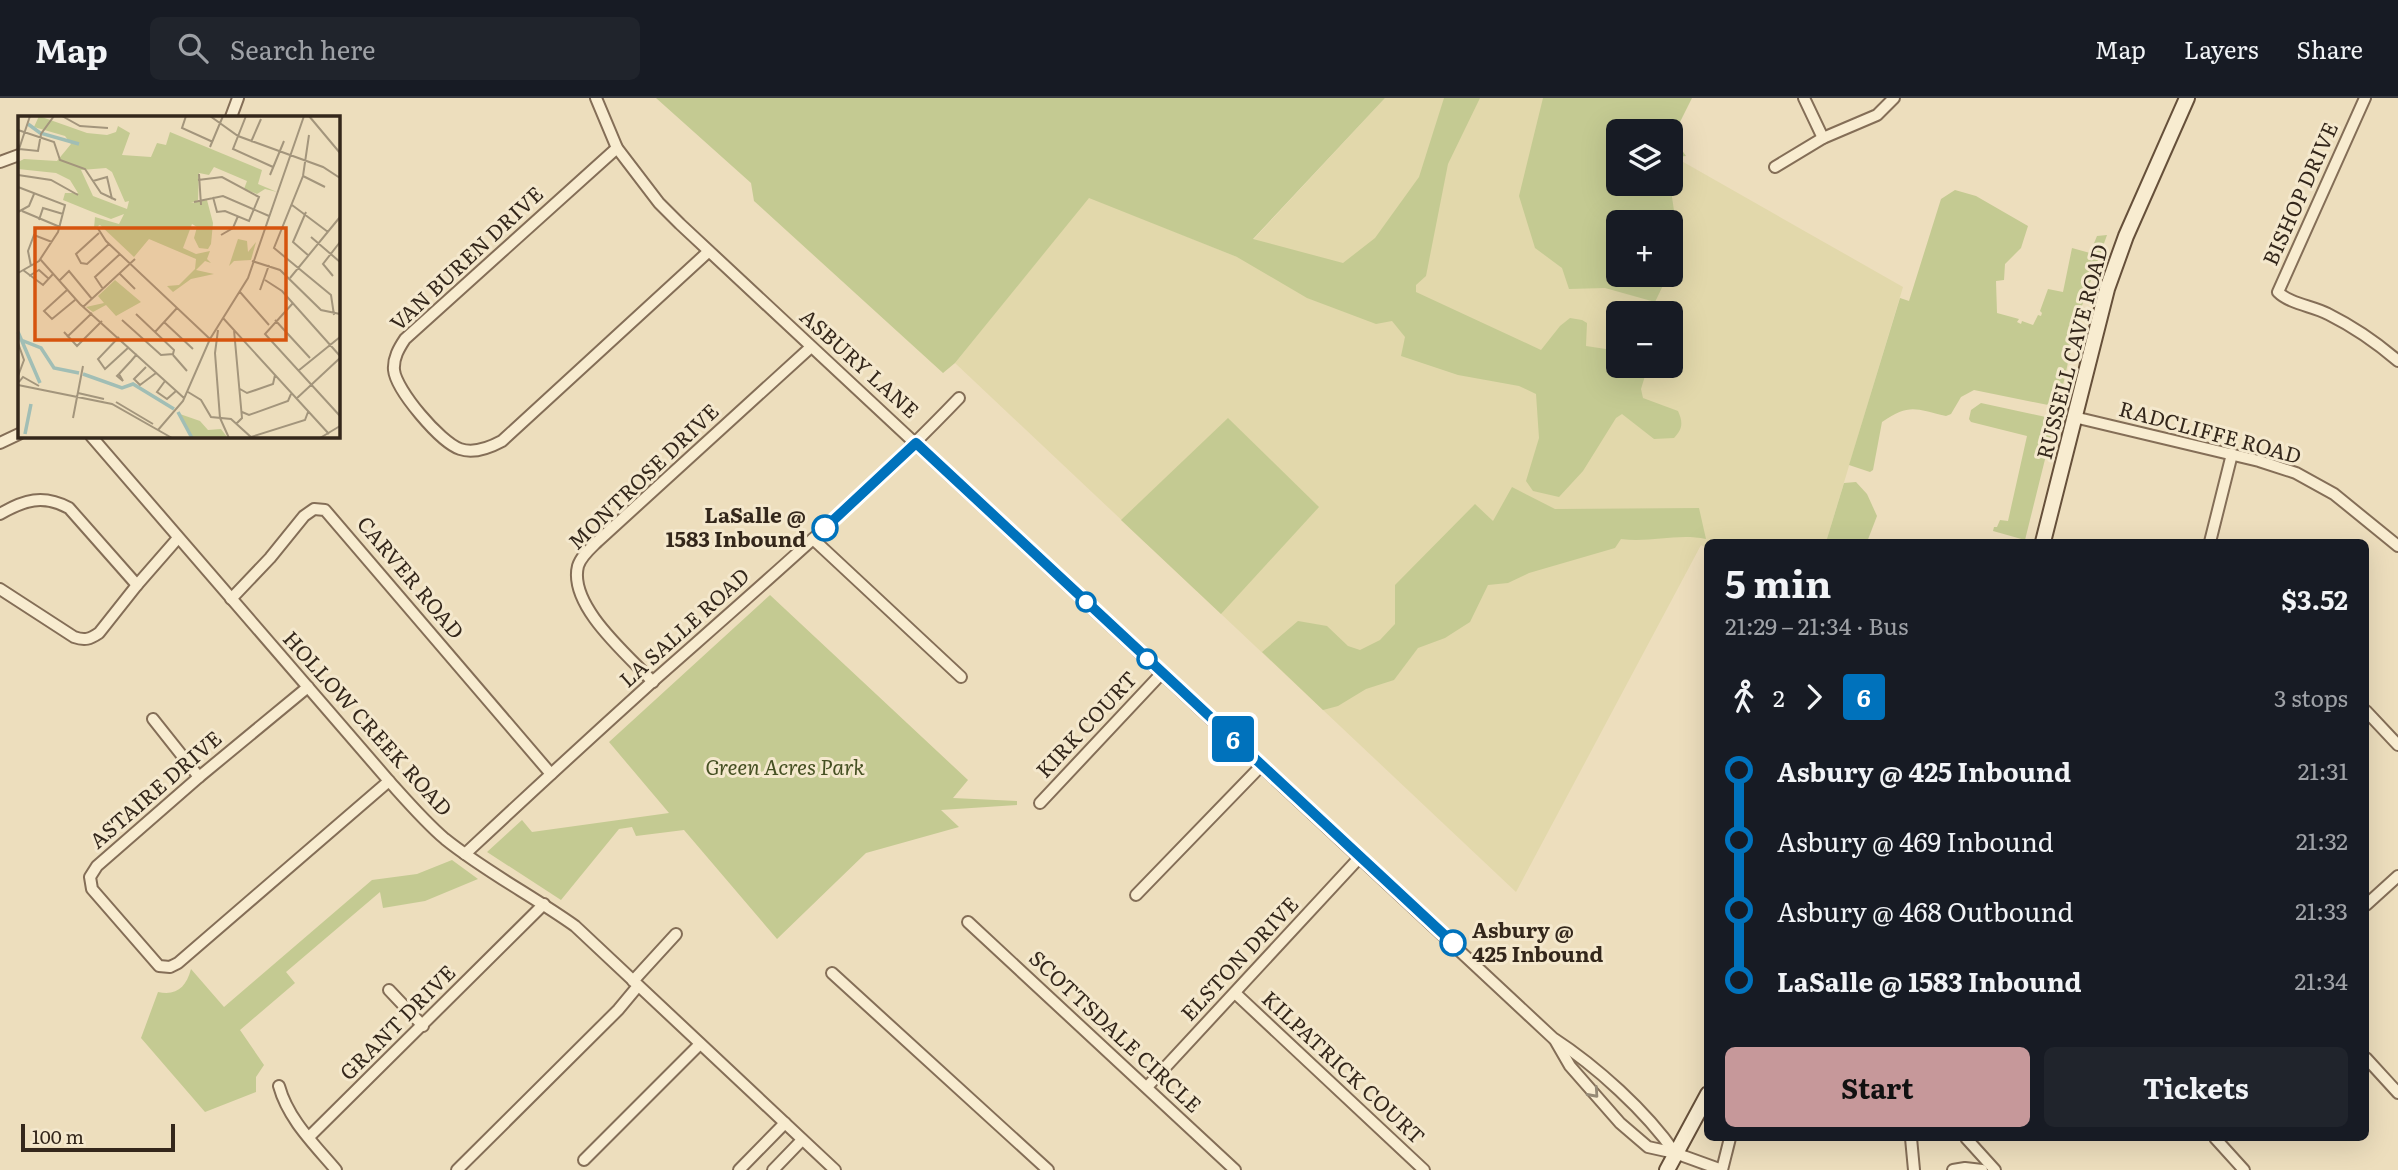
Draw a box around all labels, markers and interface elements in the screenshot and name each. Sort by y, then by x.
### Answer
search box [150,17,640,80]
text: Map [35,24,108,73]
icon: search [174,29,212,67]
text: Search here [230,29,376,68]
text: Map [2095,31,2146,66]
text: Layers [2184,31,2258,66]
text: Share [2296,31,2363,66]
inset map [18,116,340,438]
street label: BISHOP DRIVE [2253,116,2344,270]
map controls [1606,119,1683,378]
button: layers [1606,119,1683,196]
street label: VAN BUREN DRIVE [382,178,549,337]
button: + [1606,210,1683,287]
street label: RUSSELL CAVE ROAD [2027,240,2114,462]
street label: ASBURY LANE [794,300,927,424]
button: − [1606,301,1683,378]
street label: RADCLIFFE ROAD [2116,391,2305,470]
street label: MONTROSE DRIVE [560,395,725,555]
place label: LaSalle @ 1583 Inbound [666,498,806,553]
street label: CARVER ROAD [351,508,473,645]
marker: LaSalle @ 1583 Inbound [812,515,838,541]
text: 5 min [1725,553,1831,610]
street label: LA SALLE ROAD [611,559,755,693]
text: $3.52 [2282,579,2348,618]
unlabelled marker [1076,592,1096,612]
text: 21:29 – 21:34 · Bus [1725,608,1908,642]
street label: HOLLOW CREEK ROAD [277,623,461,822]
unlabelled marker [1137,649,1157,669]
street label: KIRK COURT [1027,663,1143,784]
icon: walk [1725,678,1763,716]
icon: forward [1795,678,1833,716]
text: 6 [1857,679,1871,714]
text: 2 [1773,680,1785,714]
text: 3 stops [2274,680,2348,714]
line badge: 6 [1210,716,1256,762]
text: 6 [1226,721,1240,756]
street label: ASTAIRE DRIVE [81,722,227,854]
park label: Green Acres Park [705,750,865,781]
text: Asbury @ 425 Inbound [1777,751,2071,790]
text: 21:31 [2298,753,2348,787]
text: Asbury @ 469 Inbound [1777,821,2054,860]
text: 21:32 [2296,823,2348,857]
street label: ELSTON DRIVE [1172,888,1304,1027]
text: Asbury @ 468 Outbound [1777,891,2073,930]
text: 21:33 [2295,893,2348,927]
place label: Asbury @ 425 Inbound [1472,913,1604,968]
marker: Asbury @ 425 Inbound [1440,930,1466,956]
street label: SCOTTSDALE CIRCLE [1023,942,1210,1119]
street label: GRANT DRIVE [331,956,461,1086]
text: LaSalle @ 1583 Inbound [1777,961,2082,1000]
text: 21:34 [2295,963,2348,997]
street label: KILPATRICK COURT [1256,982,1433,1150]
button: Start [1725,1047,2030,1127]
button: Tickets [2044,1047,2348,1127]
one-way arrow [1585,1084,1598,1097]
scale bar [21,1121,175,1153]
text: 100 m [32,1122,84,1150]

